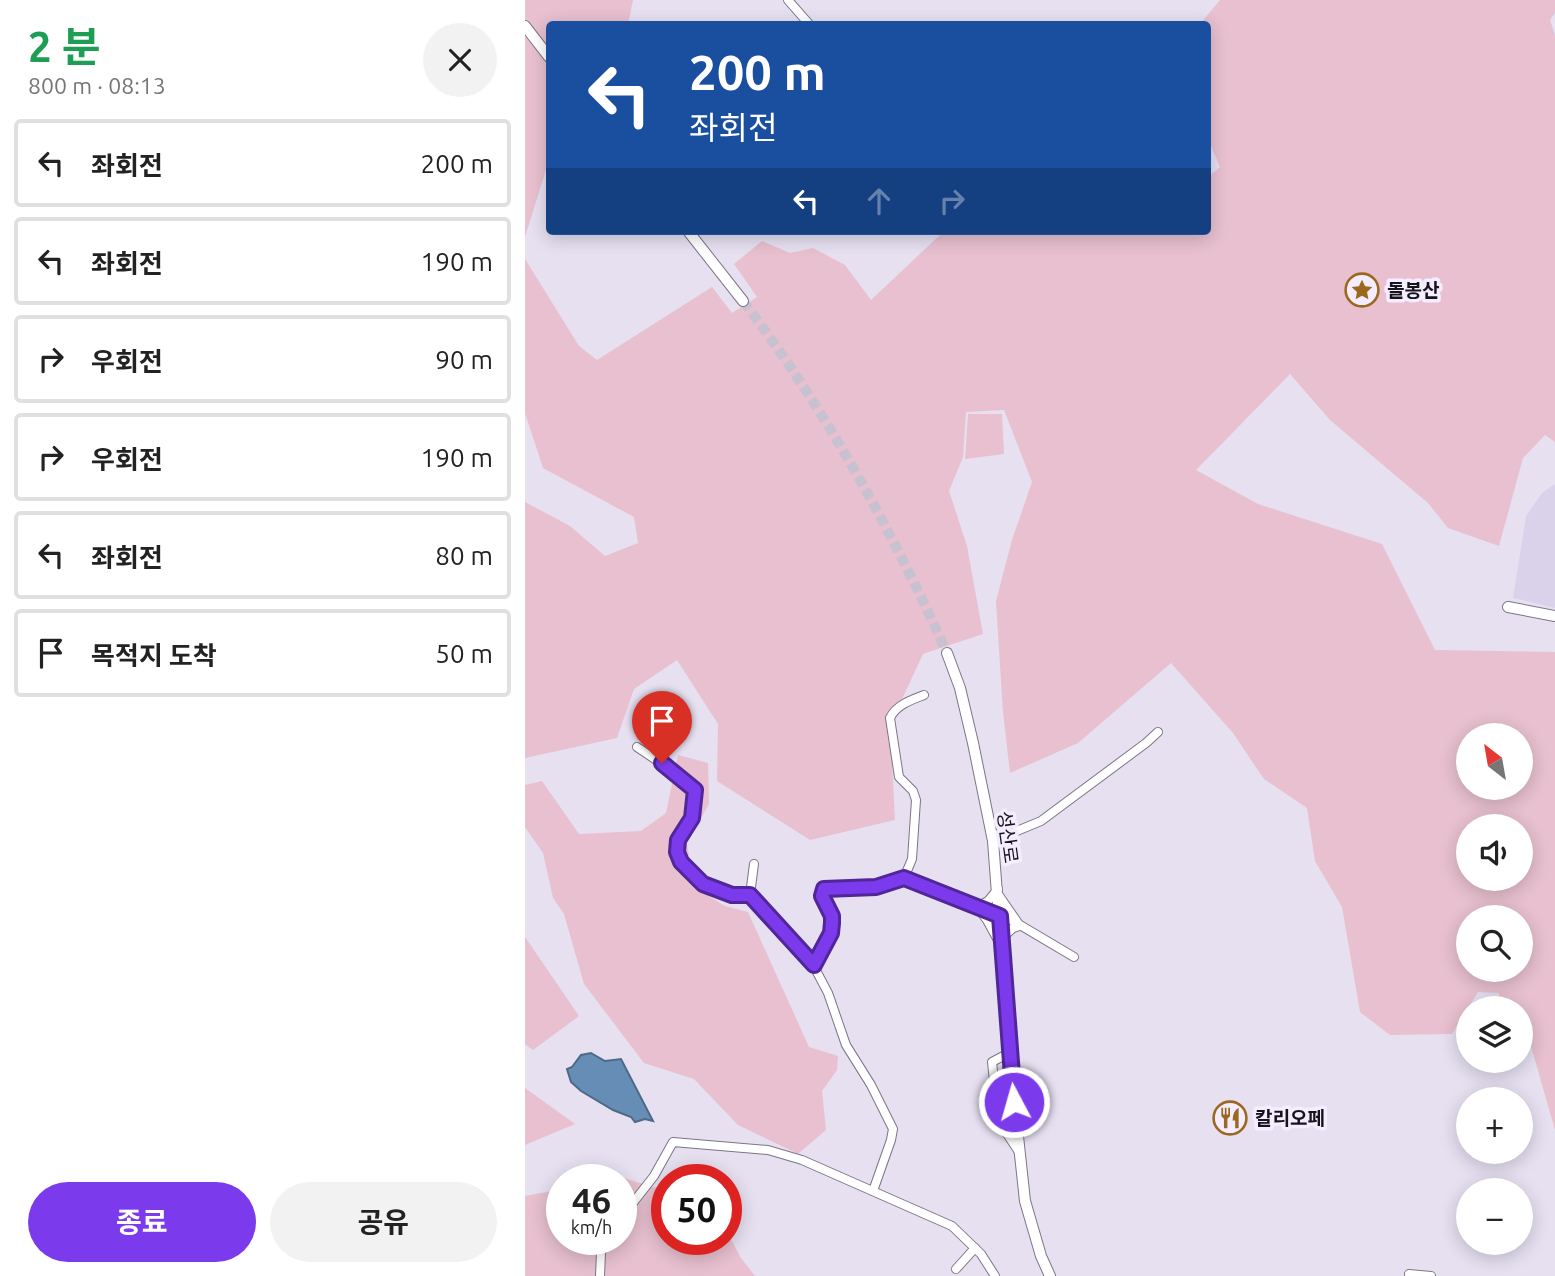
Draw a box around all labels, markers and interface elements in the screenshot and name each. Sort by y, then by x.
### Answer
text: 2 분 [28,23,100,70]
button: close [423,23,497,97]
text: 200 m [689,44,826,99]
icon: left [574,49,665,140]
text: 800 m · 08:13 [28,73,166,98]
text: 좌회전 [689,109,777,145]
icon: left [32,144,70,182]
text: 200 m [421,149,493,178]
text: 좌회전 [91,151,163,180]
icon: left [787,182,825,220]
icon: ahead [860,182,898,220]
icon: right [933,182,971,220]
icon: left [32,242,70,280]
text: 190 m [421,247,493,276]
text: 좌회전 [91,249,163,278]
place icon: 돌봉산 [1343,271,1381,309]
place label: 돌봉산 [1387,279,1440,301]
icon: right [32,340,70,378]
text: 90 m [435,345,493,374]
text: 우회전 [91,347,163,376]
icon: right [32,438,70,476]
text: 190 m [421,443,493,472]
text: 우회전 [91,445,163,474]
icon: left [32,536,70,574]
text: 80 m [435,541,493,570]
text: 좌회전 [91,543,163,572]
icon: arrive [32,634,70,672]
text: 50 m [435,639,493,668]
text: 목적지 도착 [91,641,217,670]
pin [632,691,692,763]
icon: arrive [643,702,681,740]
north arrow [1456,723,1533,800]
map controls [1456,723,1533,1255]
street label: 성산로 [993,809,1023,865]
button: sound [1456,814,1533,891]
button: search [1456,905,1533,982]
button: layers [1456,996,1533,1073]
position arrow [977,1065,1051,1139]
button: + [1456,1087,1533,1164]
restaurant icon: 칼리오페 [1211,1099,1249,1137]
place label: 칼리오페 [1255,1107,1325,1129]
speed limit sign: 50 [651,1164,742,1255]
button: − [1456,1178,1533,1255]
text: 46 [572,1180,611,1220]
button: 종료 [28,1182,256,1262]
button: 공유 [270,1182,497,1262]
text: km/h [571,1217,612,1237]

